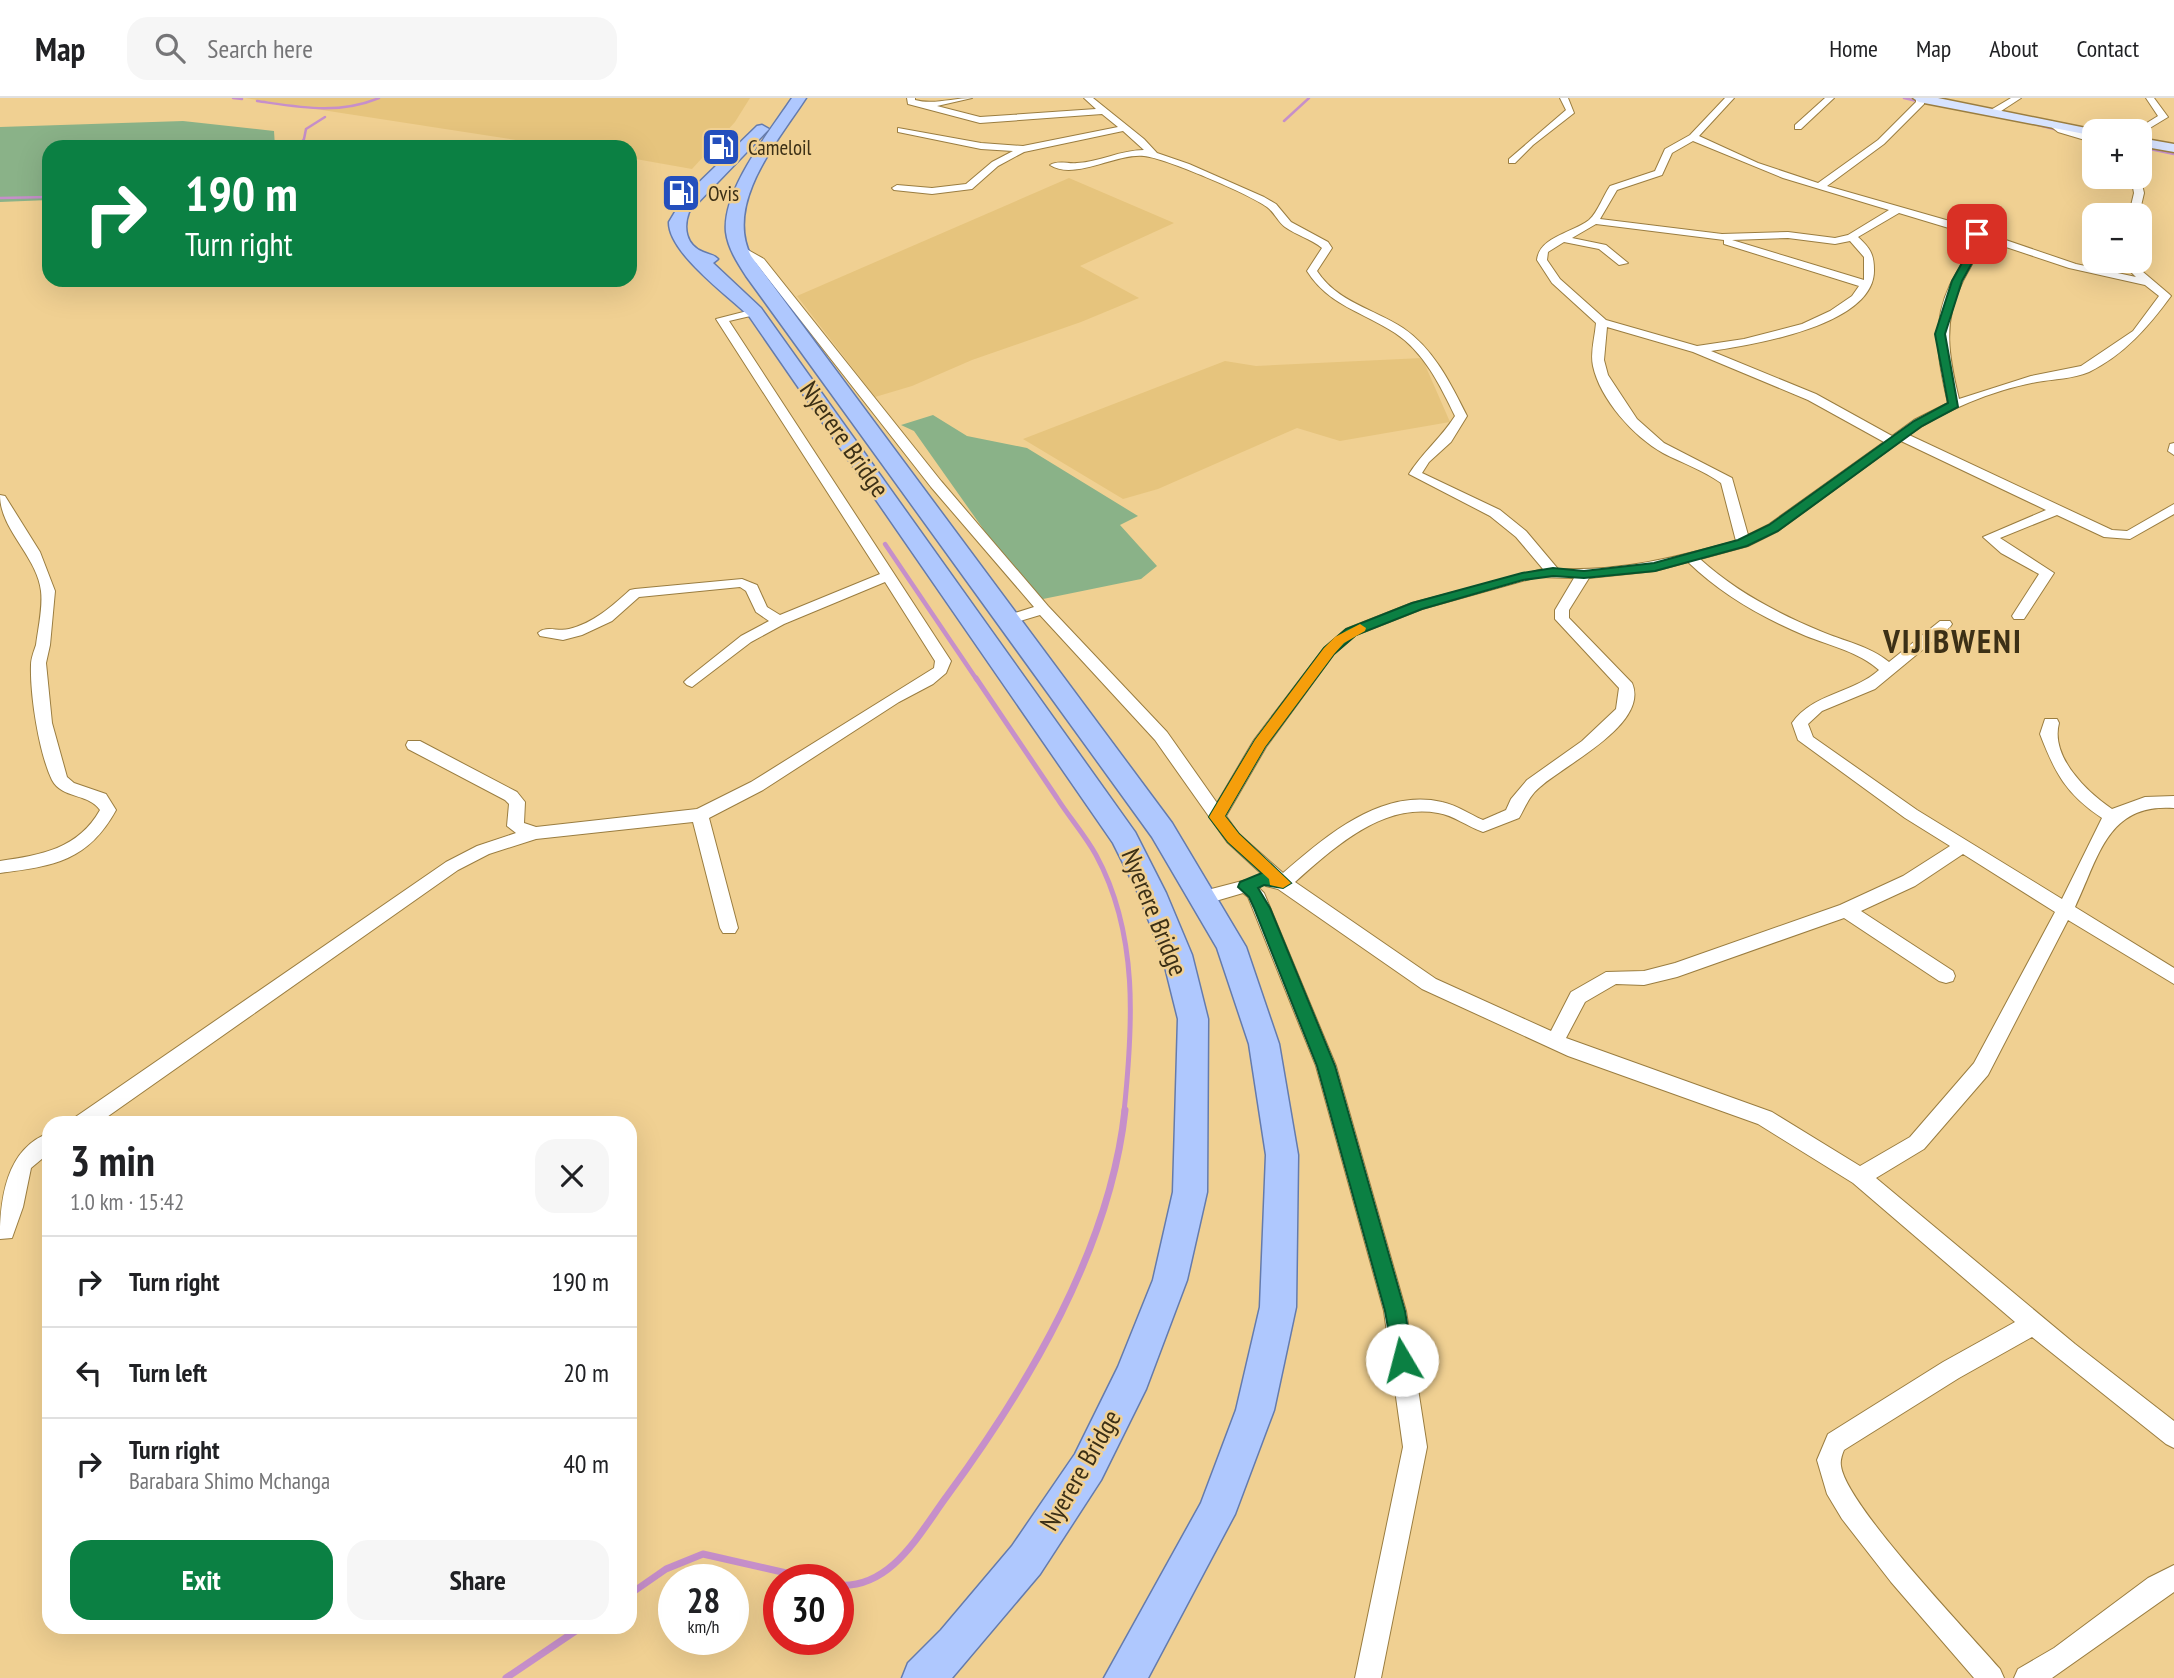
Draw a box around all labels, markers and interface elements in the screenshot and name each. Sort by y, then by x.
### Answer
search box [127,17,617,80]
text: Map [35,27,85,70]
icon: search [151,29,189,67]
text: Search here [207,32,313,65]
text: Home [1829,33,1878,64]
text: Map [1916,33,1951,64]
text: About [1989,33,2038,64]
text: Contact [2076,33,2139,64]
map controls [2082,119,2152,273]
button: + [2082,119,2152,189]
fuel station icon: Cameloil [700,126,742,168]
place label: Cameloil [748,134,812,161]
text: 190 m [185,161,298,225]
icon: right [70,168,161,259]
fuel station icon: Ovis [660,172,702,214]
place label: Ovis [708,180,739,207]
button: − [2082,203,2152,273]
pin [1947,204,2007,264]
icon: arrive [1958,215,1996,253]
text: Turn right [185,223,293,265]
street label: Nyerere Bridge [793,375,897,503]
district label: VIJIBWENI [1882,619,2023,662]
street label: Nyerere Bridge [1115,844,1195,980]
text: 3 min [70,1133,155,1188]
button: close [535,1139,609,1213]
text: 1.0 km · 15:42 [70,1187,184,1216]
icon: right [70,1263,108,1301]
text: Turn right [129,1265,220,1298]
text: 190 m [551,1265,609,1298]
position arrow [1365,1323,1439,1397]
icon: left [70,1354,108,1392]
text: Turn left [129,1356,207,1389]
text: 20 m [563,1356,609,1389]
street label: Nyerere Bridge [1032,1404,1128,1536]
text: Turn right [129,1433,220,1466]
icon: right [70,1445,108,1483]
text: 40 m [563,1447,609,1480]
text: Barabara Shimo Mchanga [129,1466,330,1495]
button: Exit [70,1540,333,1620]
button: Share [347,1540,609,1620]
speed limit sign: 30 [763,1564,854,1655]
text: 28 [687,1577,720,1623]
text: km/h [688,1615,719,1638]

